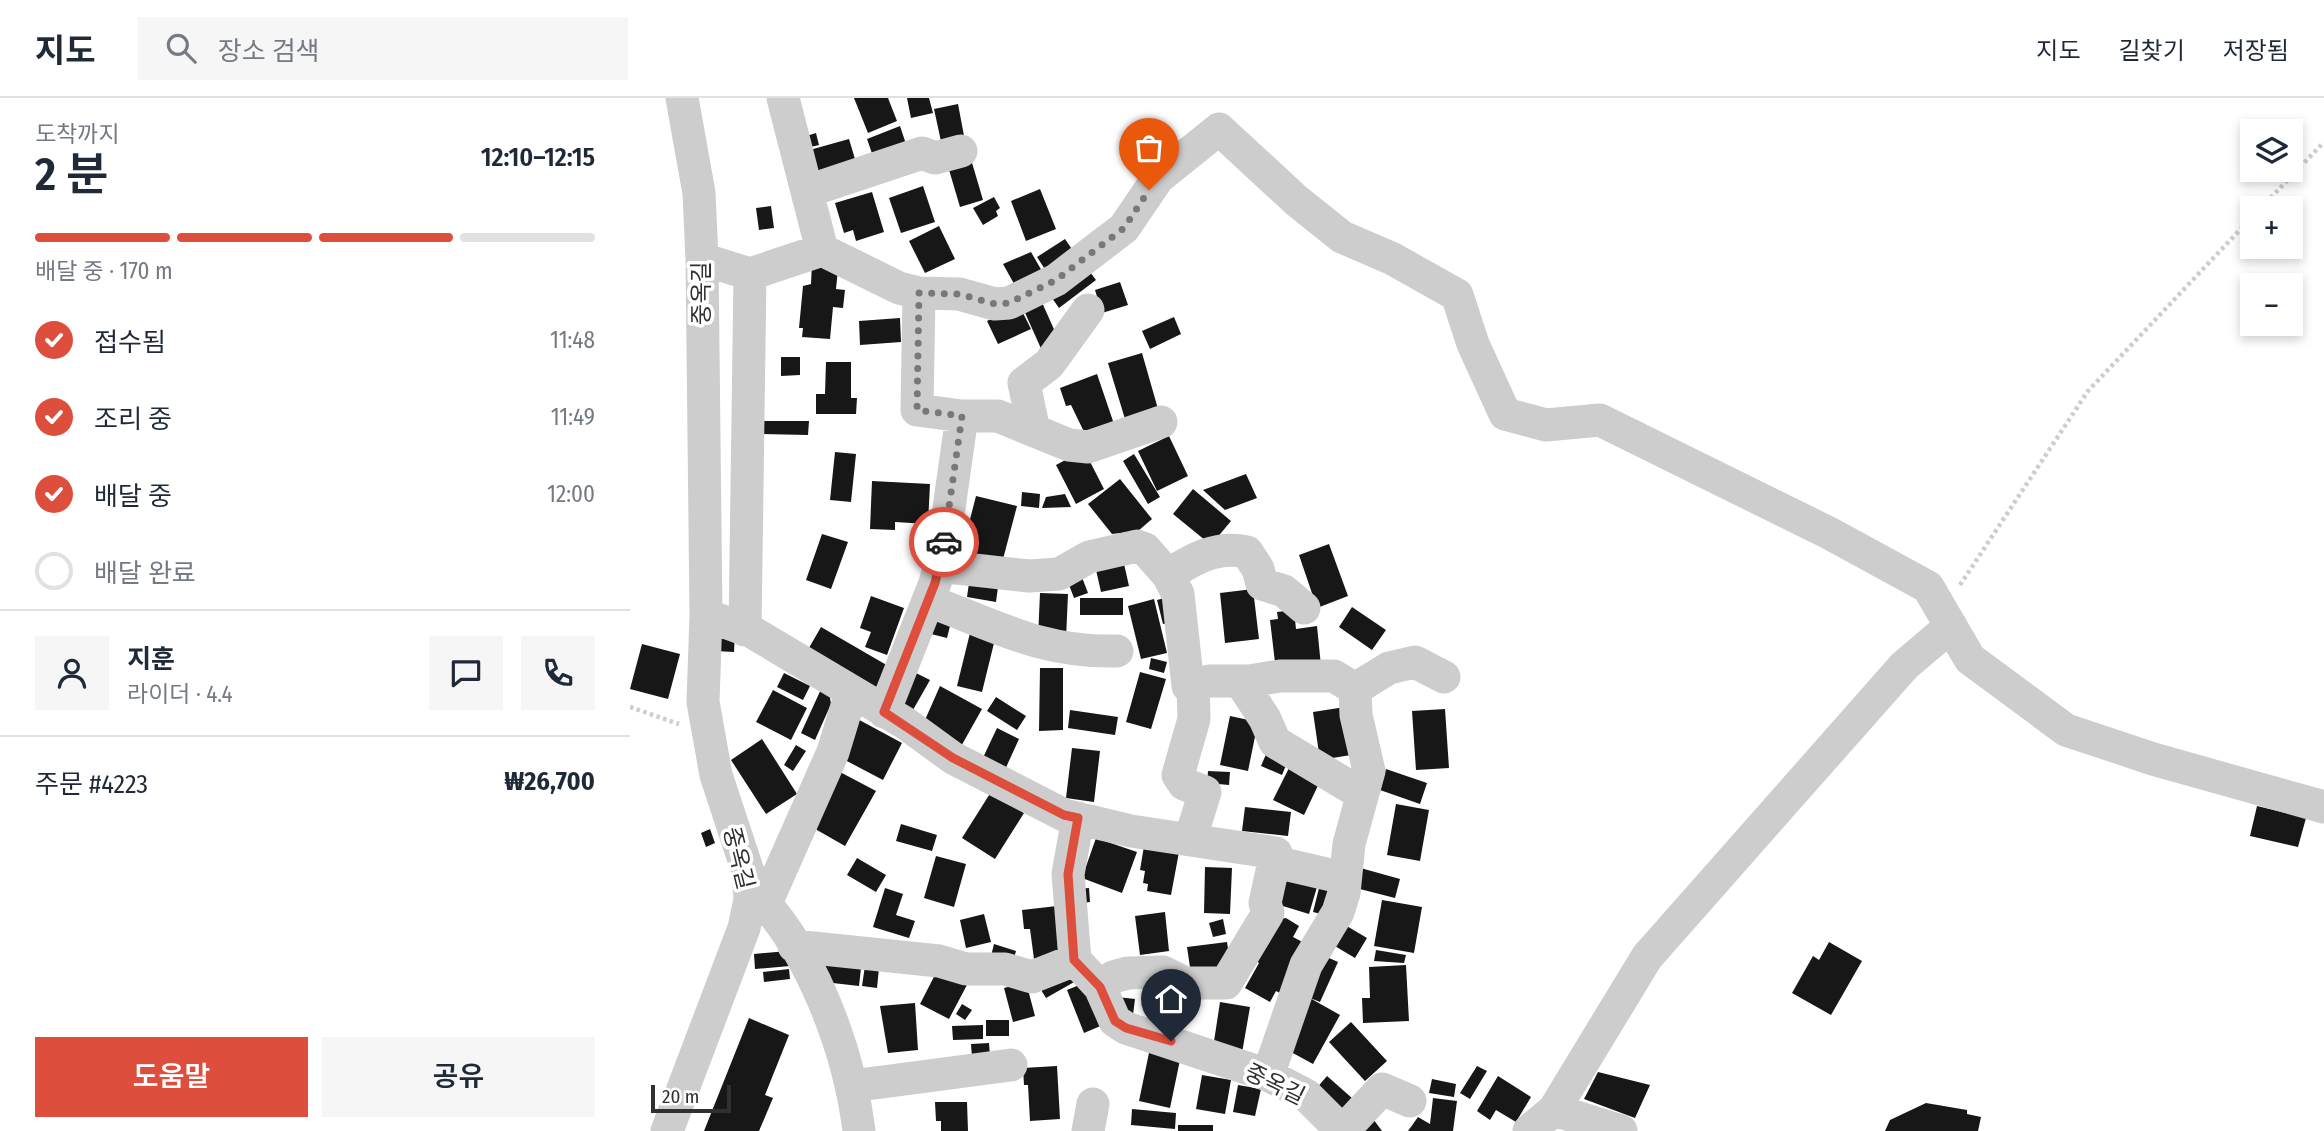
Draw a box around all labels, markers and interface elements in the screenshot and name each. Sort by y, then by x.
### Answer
search box [138,17,628,80]
icon: search [162,29,200,67]
text: 지도 [35,31,96,71]
text: 장소 검색 [218,36,320,67]
text: 지도 [2036,37,2081,65]
text: 길찾기 [2119,37,2185,65]
text: 저장됨 [2223,37,2289,65]
pin [1119,118,1179,190]
map controls [2240,119,2303,336]
button: layers [2240,119,2303,182]
text: 도착까지 [35,120,120,148]
icon: bag [1130,129,1168,167]
text: 12:10–12:15 [481,142,595,173]
text: 2 분 [35,147,108,202]
button: + [2240,196,2303,259]
text: 배달 중 · 170 m [35,257,173,285]
street label: 중옥길 [687,261,715,325]
button: − [2240,273,2303,336]
icon: check [35,321,73,359]
text: 11:48 [550,326,595,354]
text: 접수됨 [94,327,166,358]
icon: check [35,398,73,436]
text: 11:49 [551,403,595,431]
text: 조리 중 [94,404,172,435]
icon: check [35,475,73,513]
text: 12:00 [547,480,595,508]
text: 배달 중 [94,481,172,512]
courier [909,507,979,577]
icon: car [925,523,963,561]
text: 배달 완료 [94,558,196,589]
button: person [35,636,109,710]
button: chat [429,636,503,710]
button: phone [521,636,595,710]
text: 지훈 [127,644,175,675]
text: 라이더 · 4.4 [127,680,233,708]
text: ₩26,700 [504,766,595,797]
text: 주문 #4223 [35,769,148,800]
street label: 중옥길 [718,824,760,892]
pin [1141,969,1201,1041]
icon: home [1152,980,1190,1018]
button: 도움말 [35,1037,308,1117]
button: 공유 [322,1037,595,1117]
street label: 중옥길 [1240,1058,1310,1110]
scale bar [651,1082,732,1114]
text: 20 m [662,1085,699,1108]

